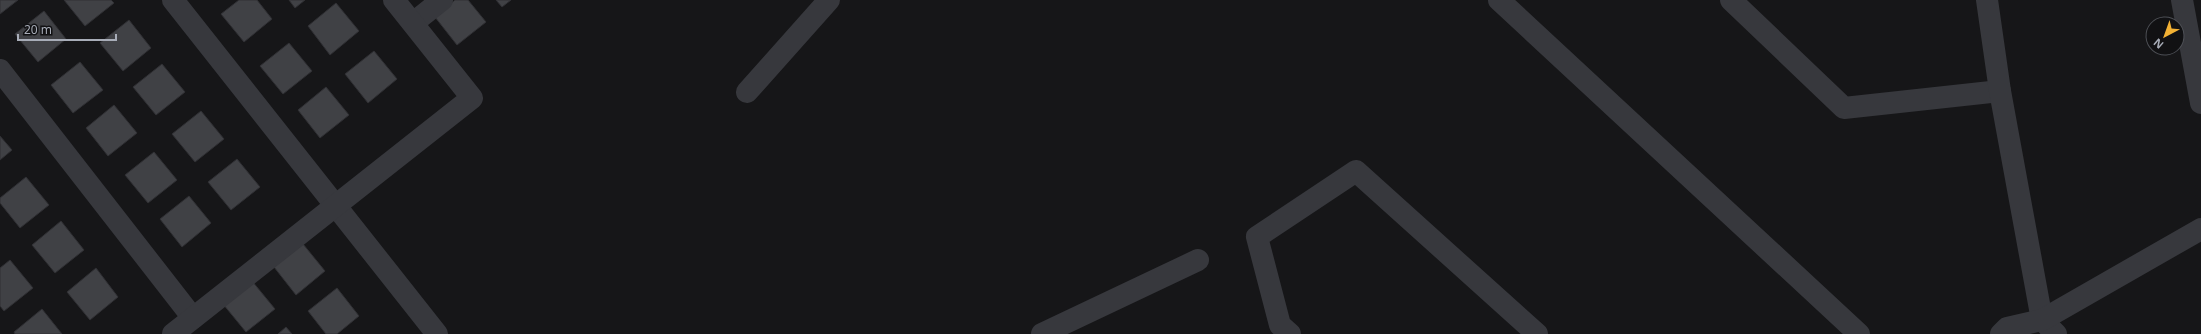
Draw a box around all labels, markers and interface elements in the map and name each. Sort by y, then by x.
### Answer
scale bar [18,16,116,42]
north arrow [2145,16,2185,56]
text: 20 m [24,21,52,38]
text: N [2150,35,2166,53]

